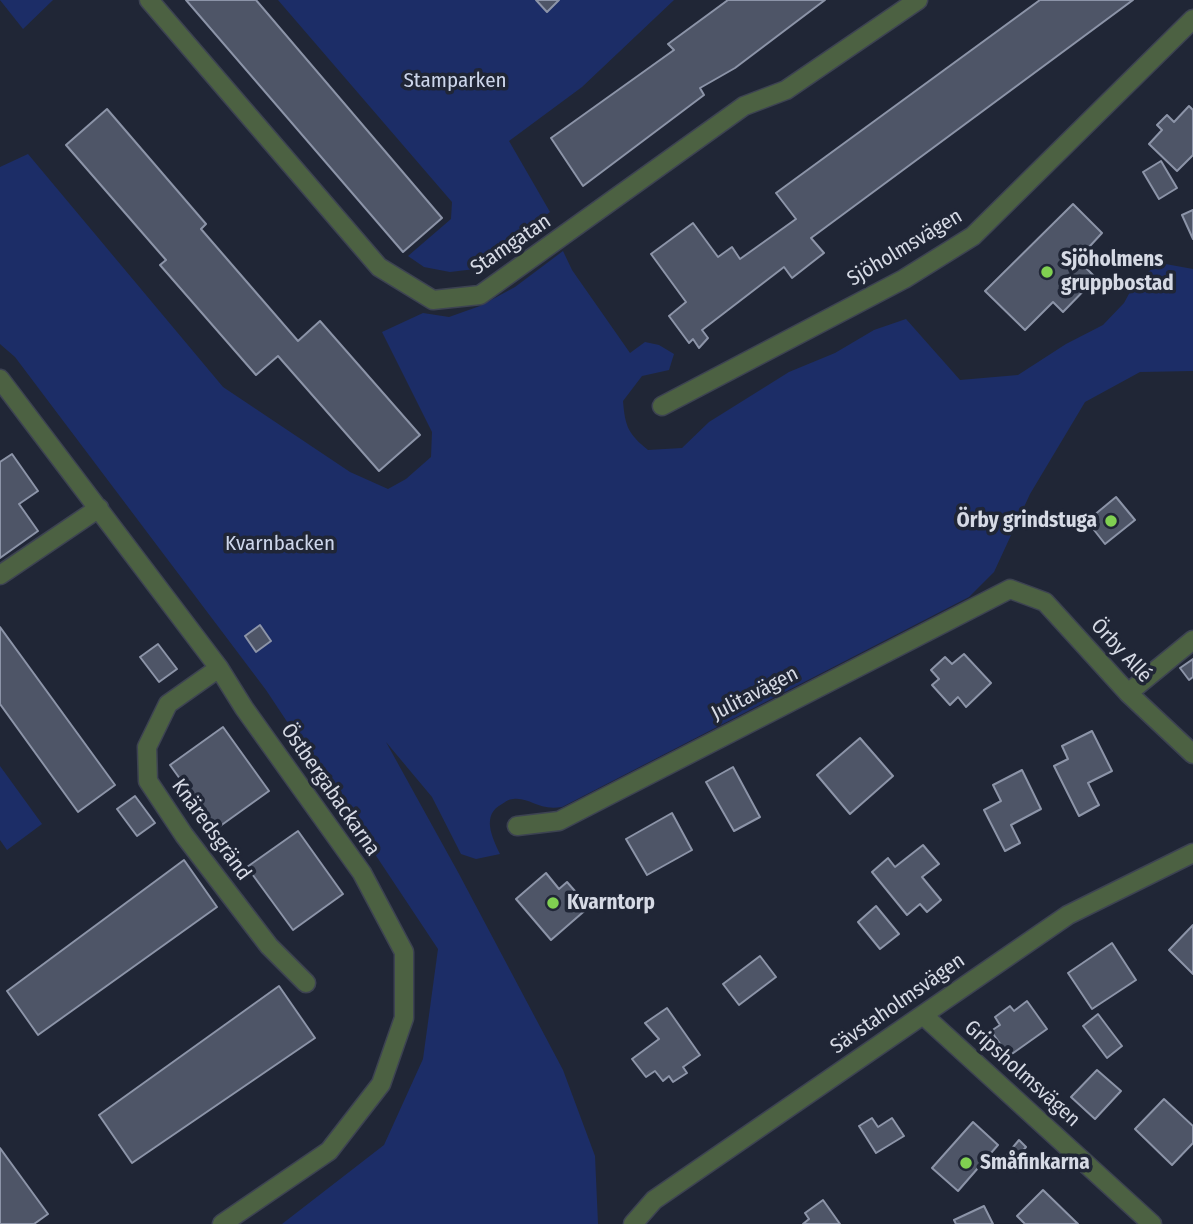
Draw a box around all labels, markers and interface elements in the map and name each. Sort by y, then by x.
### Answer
park label: Stamparken [403,68,507,94]
street label: Sjöholmsvägen [843,204,967,292]
street label: Stamgatan [466,209,556,281]
place label: Sjöholmens gruppbostad [1061,247,1174,297]
marker: Sjöholmens gruppbostad [1039,264,1055,280]
place label: Örby grindstuga [957,508,1097,534]
marker: Örby grindstuga [1103,513,1119,529]
park label: Kvarnbacken [225,531,335,557]
street label: Örby Allé [1085,614,1157,688]
street label: Julitavägen [707,661,803,727]
street label: Östbergabackarna [275,719,385,861]
street label: Knäredsgränd [166,774,256,886]
place label: Kvarntorp [567,890,655,916]
marker: Kvarntorp [545,895,561,911]
street label: Sävstaholmsvägen [826,948,970,1060]
street label: Gripsholmsvägen [959,1015,1085,1133]
place label: Småfinkarna [980,1150,1090,1176]
marker: Småfinkarna [958,1155,974,1171]

